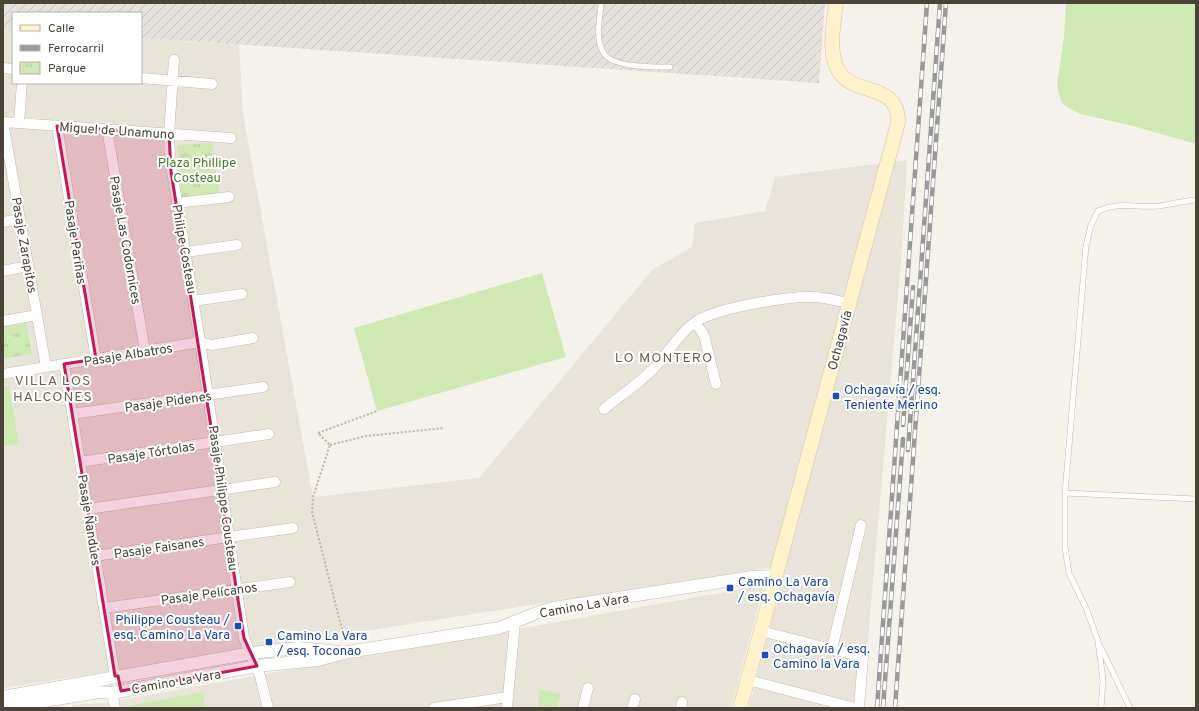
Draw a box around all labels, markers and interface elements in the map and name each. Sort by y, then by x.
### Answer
legend [12,12,142,84]
text: Calle [48,21,75,37]
text: Ferrocarril [48,41,104,57]
text: Parque [48,61,86,77]
street label: Miguel de Unamuno [59,120,175,144]
park label: Plaza Phillipe Costeau [158,156,236,187]
street label: Pasaje Las Codornices [105,175,143,306]
street label: Pasaje Zarapitos [7,196,39,295]
street label: Pasaje Pariñas [59,199,89,285]
street label: Philipe Costeau [167,203,199,295]
street label: Ochagavía [825,309,857,372]
street label: Pasaje Albatros [83,341,174,371]
district label: LO MONTERO [615,350,713,367]
district label: VILLA LOS HALCONES [13,373,93,406]
place label: Ochagavía / esq. Teniente Merino [844,383,941,414]
street label: Pasaje Pidenes [124,389,213,417]
marker: Ochagavía / esq. Teniente Merino [831,391,841,401]
street label: Pasaje Philippe Cousteau [204,425,240,572]
street label: Pasaje Tórtolas [107,439,196,469]
street label: Pasaje Ñandúes [73,473,104,567]
street label: Pasaje Faisanes [113,535,206,563]
place label: Camino La Vara / esq. Ochagavía [737,575,835,606]
street label: Pasaje Pelícanos [160,580,259,610]
marker: Camino La Vara / esq. Ochagavía [725,583,735,593]
street label: Camino La Vara [538,591,630,623]
place label: Philippe Cousteau / esq. Camino La Vara [114,613,231,644]
marker: Philippe Cousteau / esq. Camino La Vara [233,621,243,631]
place label: Camino La Vara / esq. Toconao [276,629,367,660]
marker: Camino La Vara / esq. Toconao [264,637,274,647]
place label: Ochagavía / esq. Camino la Vara [773,642,870,673]
marker: Ochagavía / esq. Camino la Vara [760,650,770,660]
street label: Camino La Vara [130,667,222,699]

